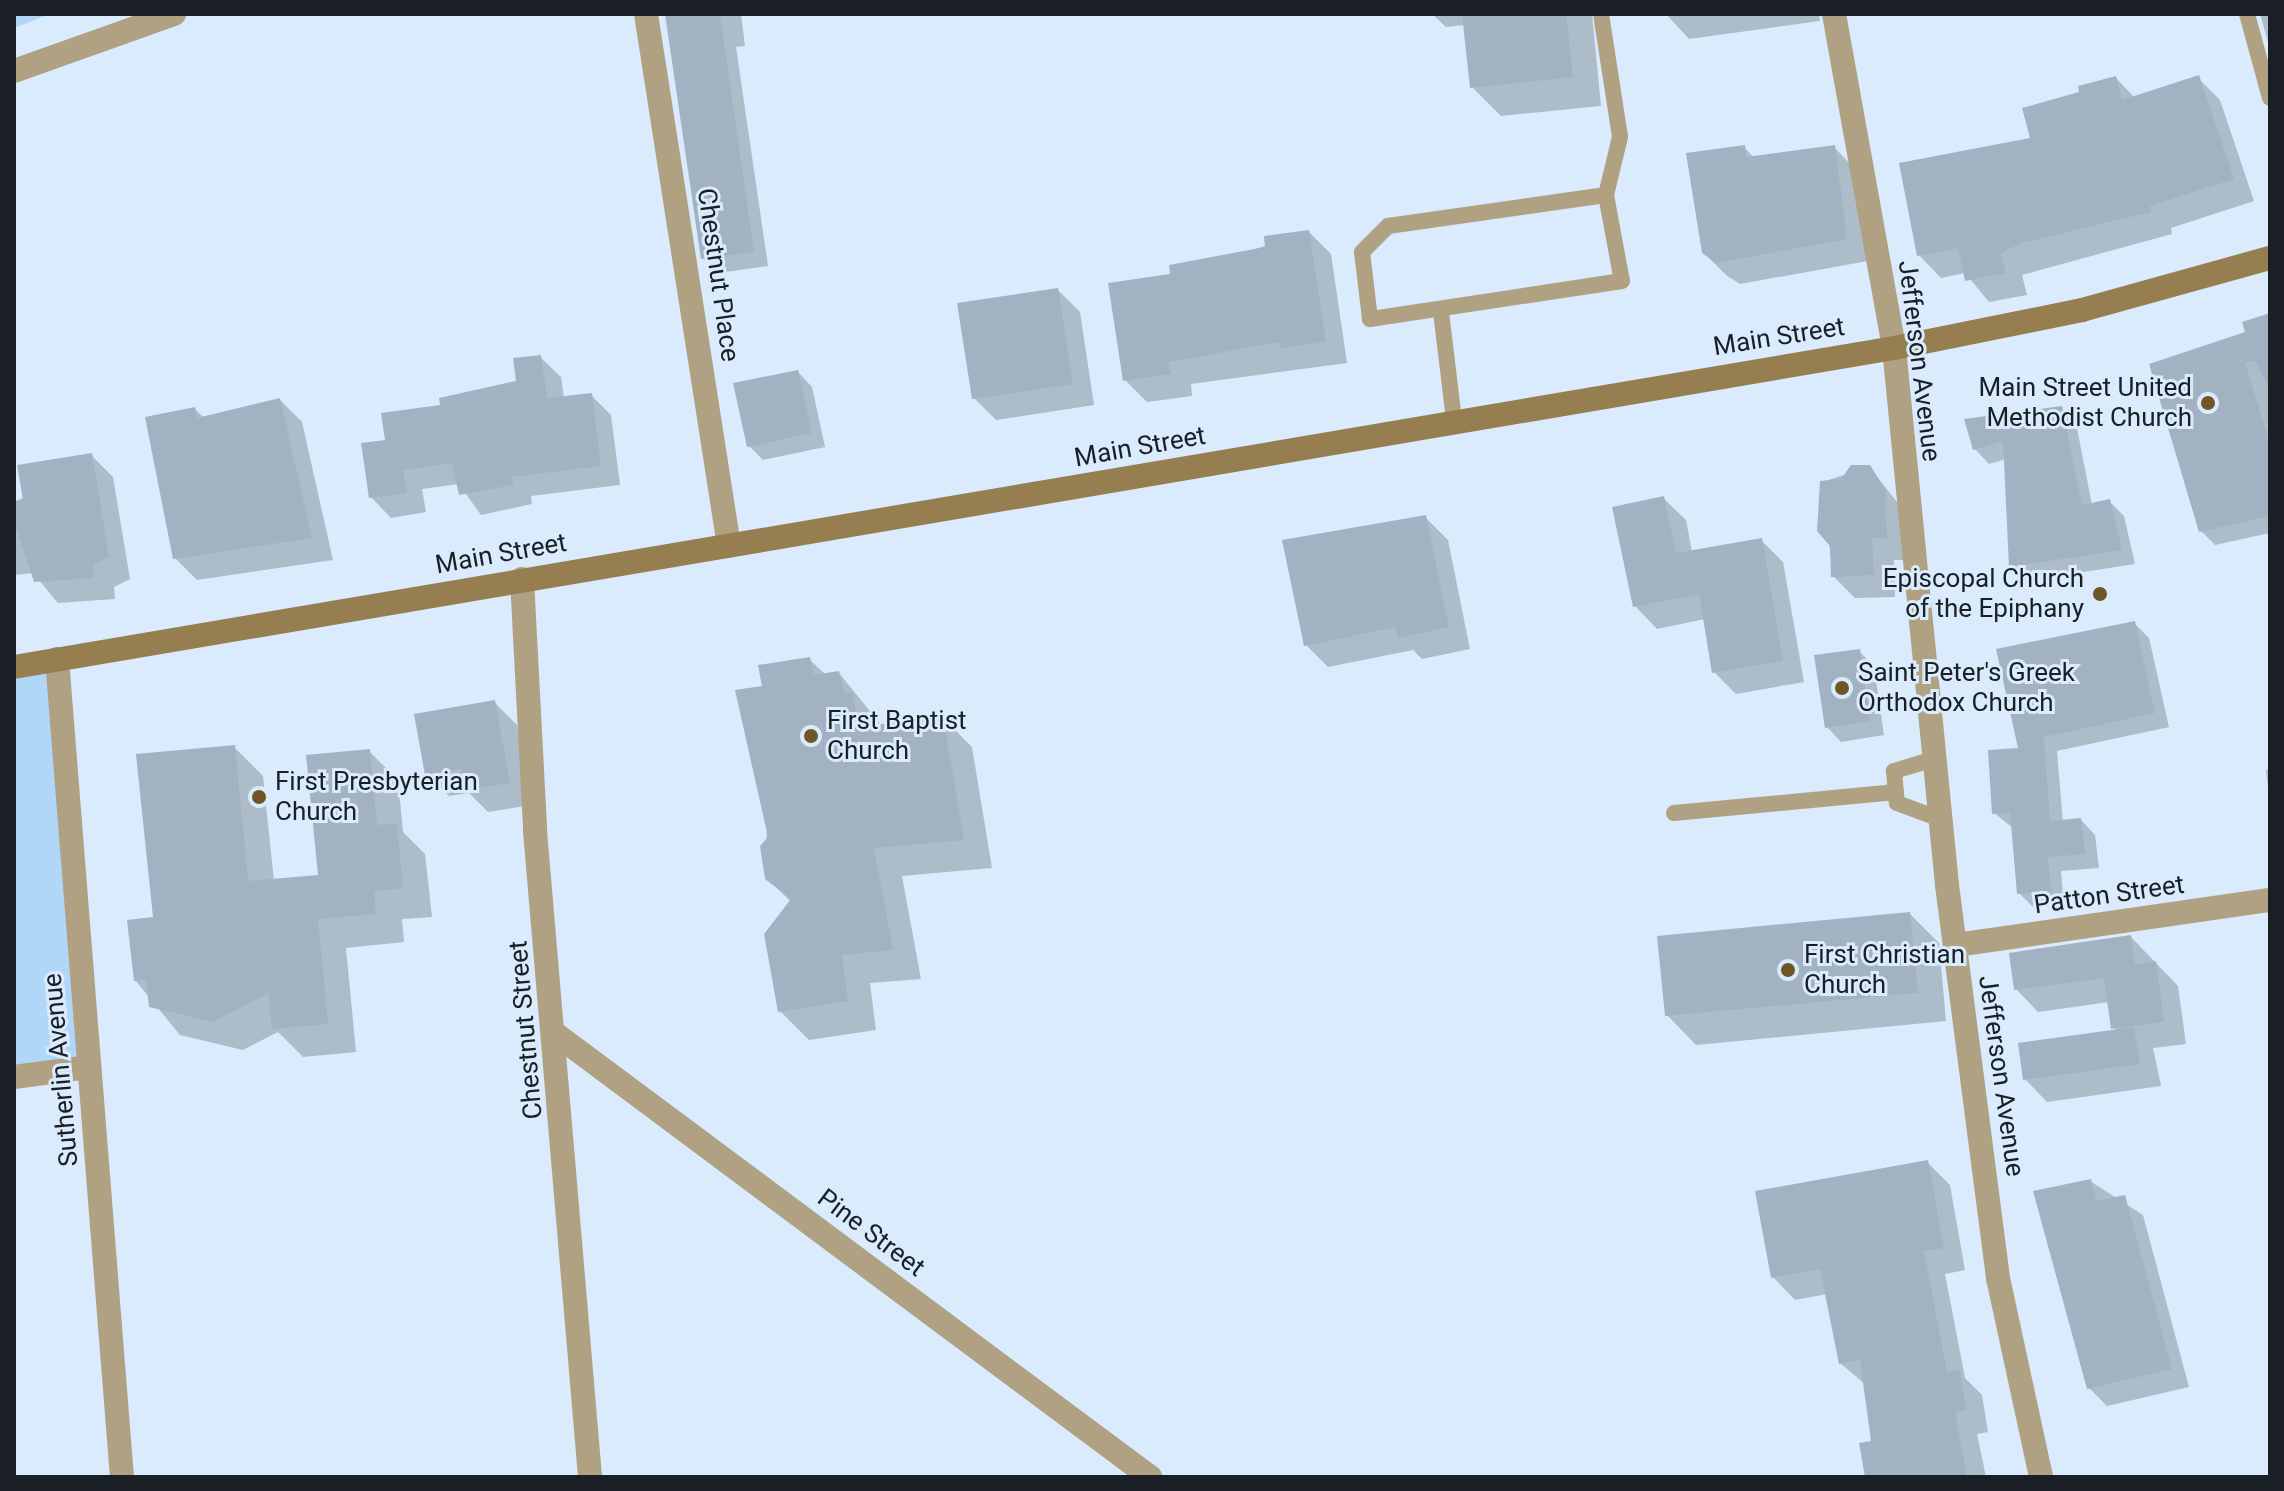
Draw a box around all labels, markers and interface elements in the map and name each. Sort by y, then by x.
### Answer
street label: Chestnut Place [690,186,746,364]
street label: Jefferson Avenue [1891,259,1947,463]
street label: Main Street [1711,311,1847,363]
place label: Main Street United Methodist Church [1978,372,2192,434]
marker: Main Street United Methodist Church [2199,394,2217,412]
street label: Main Street [1072,420,1208,474]
street label: Main Street [433,527,569,581]
place label: Episcopal Church of the Epiphany [1883,563,2084,624]
marker: Episcopal Church of the Epiphany [2091,585,2109,603]
place label: Saint Peter's Greek Orthodox Church [1858,657,2075,718]
marker: Saint Peter's Greek Orthodox Church [1833,679,1851,697]
place label: First Baptist Church [827,705,967,766]
marker: First Baptist Church [802,727,820,745]
place label: First Presbyterian Church [275,766,478,828]
marker: First Presbyterian Church [250,788,268,806]
street label: Patton Street [2032,869,2186,921]
street label: Chestnut Street [503,939,549,1121]
place label: First Christian Church [1804,939,1965,1000]
marker: First Christian Church [1779,961,1797,979]
street label: Sutherlin Avenue [37,972,85,1168]
street label: Jefferson Avenue [1971,974,2031,1178]
street label: Pine Street [811,1183,931,1283]

